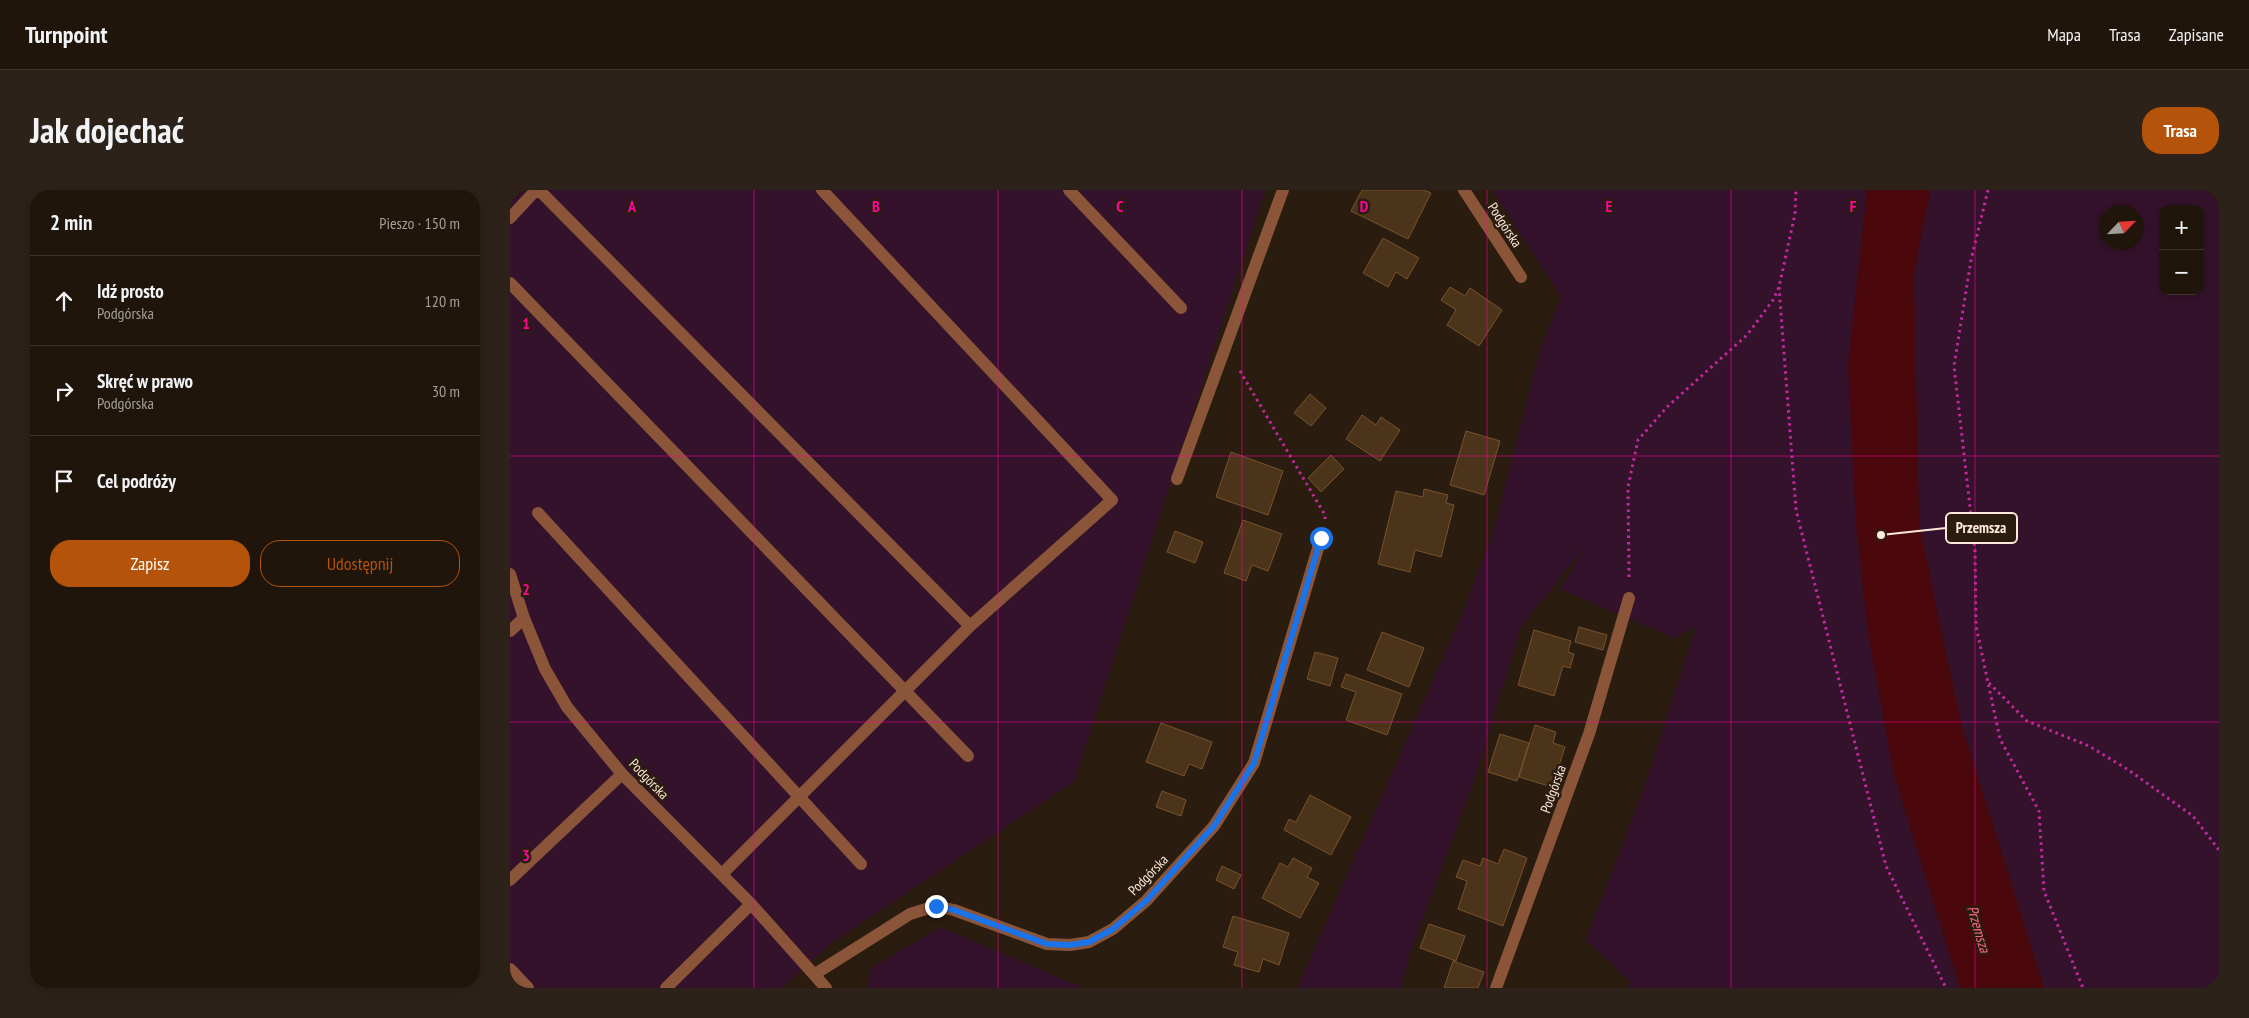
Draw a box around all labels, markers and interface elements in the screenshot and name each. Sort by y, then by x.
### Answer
text: Turnpoint [25,19,107,50]
text: Mapa [2047,23,2081,46]
text: Trasa [2109,23,2141,46]
text: Zapisane [2169,23,2224,46]
text: Jak dojechać [30,107,184,153]
button: Trasa [2142,107,2219,154]
text: A [627,196,637,216]
text: B [872,196,880,216]
text: C [1116,196,1124,216]
text: D [1360,196,1369,216]
text: E [1606,196,1613,216]
text: F [1850,196,1857,216]
street label: Podgórska [1484,199,1526,251]
north arrow [2099,205,2144,250]
map controls [2159,205,2204,295]
button: + [2159,205,2204,250]
text: 2 min [50,209,92,236]
text: Pieszo · 150 m [379,213,460,233]
button: − [2159,250,2204,295]
text: Idź prosto [97,279,164,303]
icon: ahead [50,287,78,315]
text: 120 m [425,291,460,311]
text: Podgórska [97,303,154,323]
text: 1 [522,313,530,333]
text: Skręć w prawo [97,369,193,393]
icon: right [50,377,78,405]
text: 30 m [432,381,460,401]
text: Podgórska [97,393,154,413]
icon: arrive [50,467,78,495]
text: Cel podróży [97,469,176,493]
callout: Przemsza [1946,513,2017,543]
text: Przemsza [1956,518,2006,537]
route start [1310,527,1333,550]
button: Zapisz [50,540,250,587]
button: Udostępnij [260,540,460,587]
text: 2 [522,579,530,599]
street label: Podgórska [625,755,673,803]
street label: Podgórska [1536,763,1570,815]
text: 3 [522,845,530,865]
street label: Podgórska [1124,851,1172,899]
route end [925,895,948,918]
water label: Przemsza [1963,903,1995,956]

